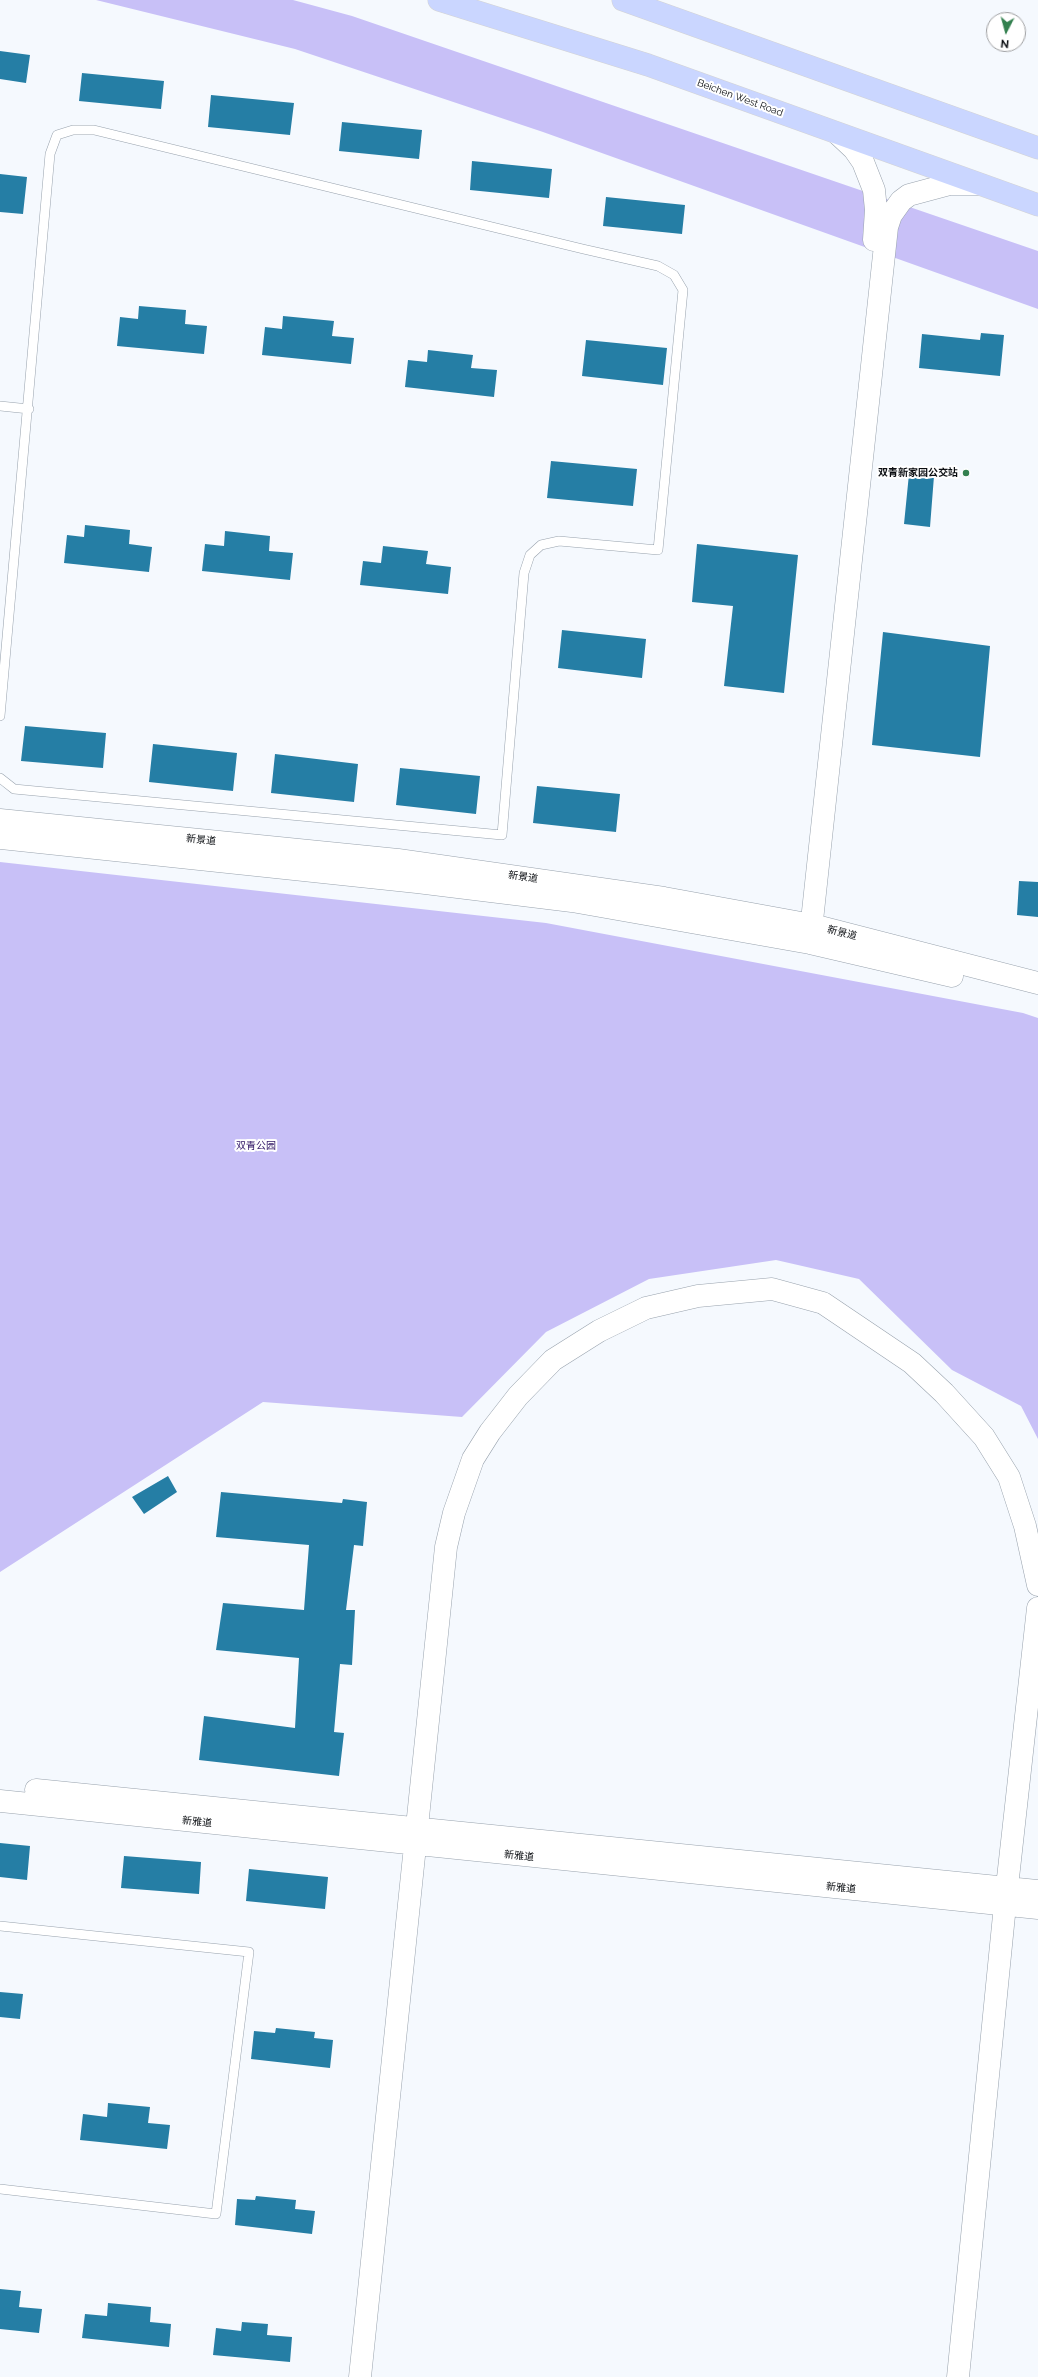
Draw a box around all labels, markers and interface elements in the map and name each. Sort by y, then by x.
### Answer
north arrow [986,12,1026,52]
text: N [1000,37,1010,50]
street label: Beichen West Road [695,77,785,119]
place label: 双青新家园公交站 [878,467,958,479]
marker: 双青新家园公交站 [961,468,971,478]
street label: 新景道 [185,832,217,848]
street label: 新景道 [507,869,539,885]
street label: 新景道 [826,924,858,942]
park label: 双青公园 [236,1140,276,1152]
street label: 新雅道 [181,1814,213,1830]
street label: 新雅道 [503,1848,535,1864]
street label: 新雅道 [825,1880,857,1896]

